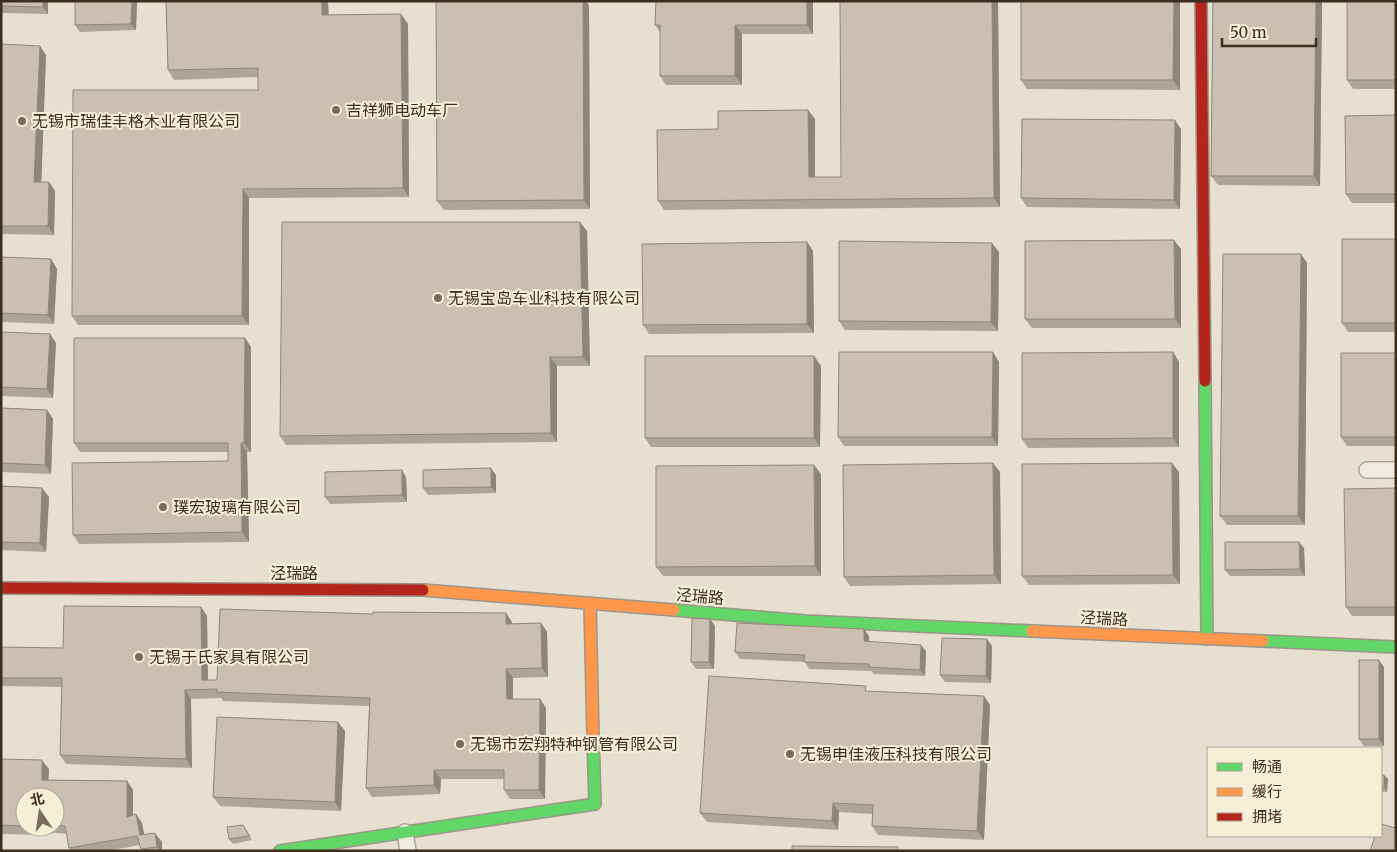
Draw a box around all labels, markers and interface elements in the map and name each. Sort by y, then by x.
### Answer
scale bar [1222,15,1316,47]
text: 50 m [1230,23,1267,42]
place label: 吉祥狮电动车厂 [346,100,458,120]
marker: 吉祥狮电动车厂 [330,104,342,116]
place label: 无锡市瑞佳丰格木业有限公司 [32,111,240,131]
marker: 无锡市瑞佳丰格木业有限公司 [16,115,28,127]
place label: 无锡宝岛车业科技有限公司 [448,288,640,308]
marker: 无锡宝岛车业科技有限公司 [432,292,444,304]
place label: 璞宏玻璃有限公司 [173,497,301,517]
marker: 璞宏玻璃有限公司 [157,501,169,513]
street label: 泾瑞路 [270,563,318,583]
street label: 泾瑞路 [675,584,725,608]
street label: 泾瑞路 [1080,607,1128,629]
place label: 无锡于氏家具有限公司 [149,647,309,667]
marker: 无锡于氏家具有限公司 [133,651,145,663]
place label: 无锡市宏翔特种钢管有限公司 [470,734,678,754]
marker: 无锡市宏翔特种钢管有限公司 [454,738,466,750]
place label: 无锡申佳液压科技有限公司 [800,744,992,764]
legend [1207,747,1382,837]
marker: 无锡申佳液压科技有限公司 [784,748,796,760]
text: 畅通 [1252,757,1282,776]
text: 缓行 [1252,782,1282,801]
north arrow [15,787,65,837]
text: 北 [28,789,46,810]
text: 拥堵 [1252,807,1282,826]

